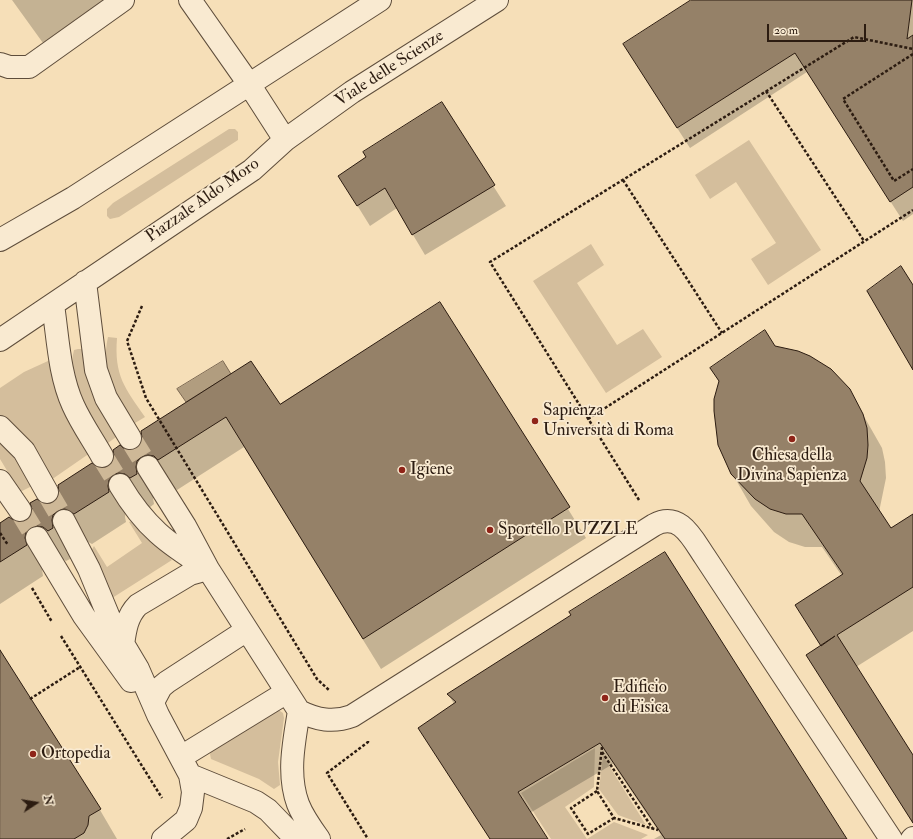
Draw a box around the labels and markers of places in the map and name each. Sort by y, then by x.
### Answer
place label: Sapienza Università di Roma [543,401,674,441]
marker: Sapienza Università di Roma [530,416,540,426]
marker: Chiesa della Divina Sapienza [787,434,797,444]
place label: Chiesa della Divina Sapienza [737,446,847,486]
place label: Igiene [410,460,453,480]
marker: Igiene [397,465,407,475]
place label: Sportello PUZZLE [498,520,638,540]
marker: Sportello PUZZLE [485,525,495,535]
place label: Edificio di Fisica [613,678,669,718]
marker: Edificio di Fisica [600,693,610,703]
place label: Ortopedia [41,744,110,764]
marker: Ortopedia [28,749,38,759]

